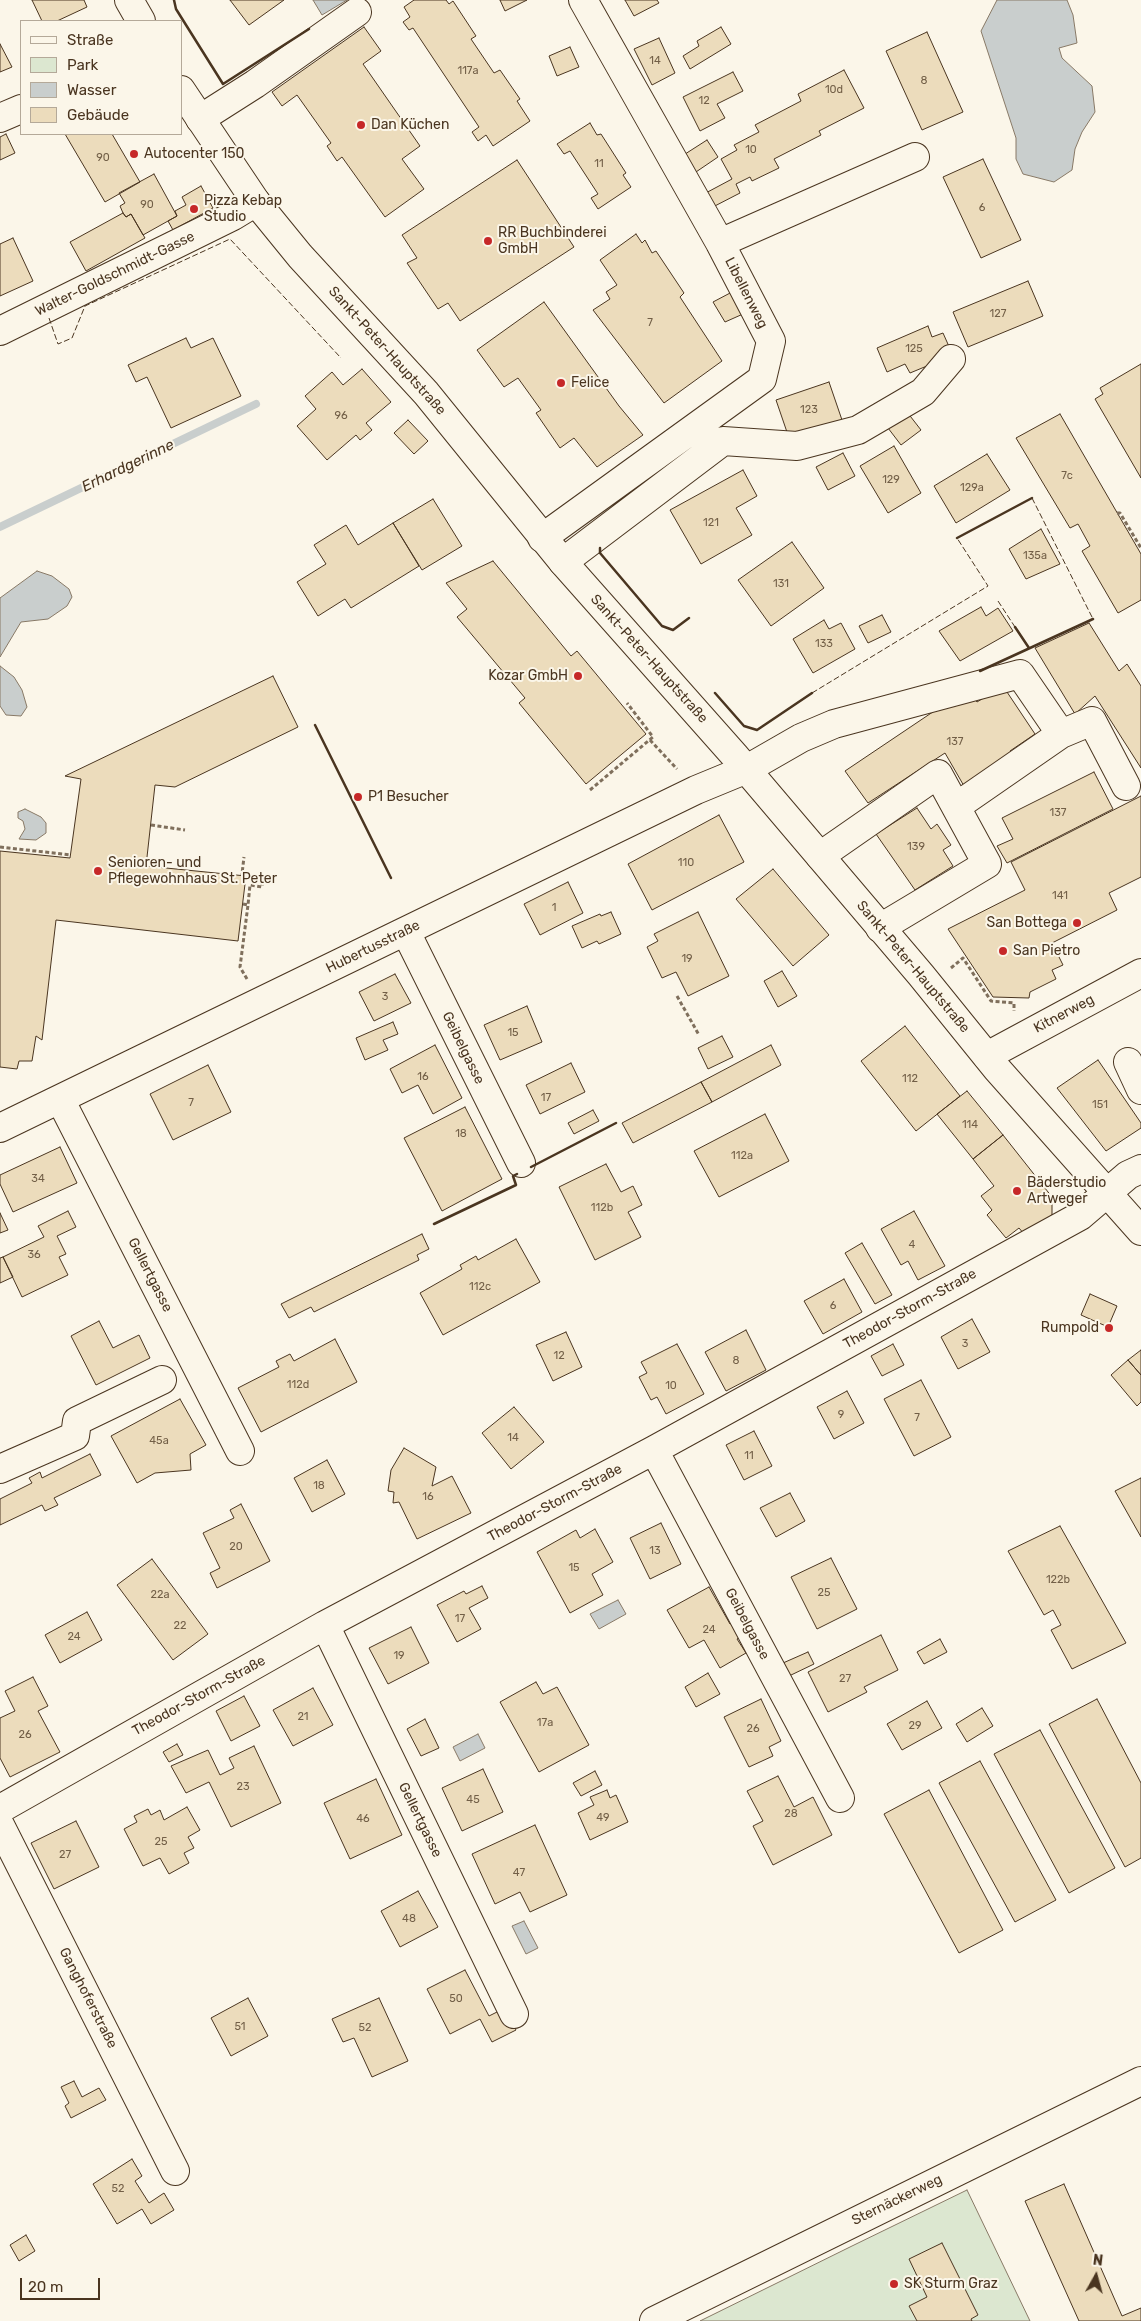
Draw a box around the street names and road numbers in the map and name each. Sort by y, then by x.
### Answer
street label: Walter-Goldschmidt-Gasse [33,228,197,320]
street label: Libellenweg [721,255,771,331]
street label: Sankt-Peter-Hauptstraße [325,283,449,419]
street label: Sankt-Peter-Hauptstraße [587,591,711,727]
street label: Sankt-Peter-Hauptstraße [853,898,973,1036]
street label: Hubertusstraße [323,917,423,977]
street label: Kitnerweg [1031,991,1097,1037]
street label: Geibelgasse [438,1009,488,1087]
street label: Gellertgasse [124,1235,176,1315]
street label: Theodor-Storm-Straße [840,1265,980,1353]
street label: Theodor-Storm-Straße [485,1460,625,1546]
street label: Geibelgasse [721,1585,773,1663]
street label: Theodor-Storm-Straße [129,1652,269,1740]
street label: Gellertgasse [395,1780,445,1860]
street label: Ganghoferstraße [55,1945,121,2051]
street label: Sternäckerweg [849,2171,945,2229]

